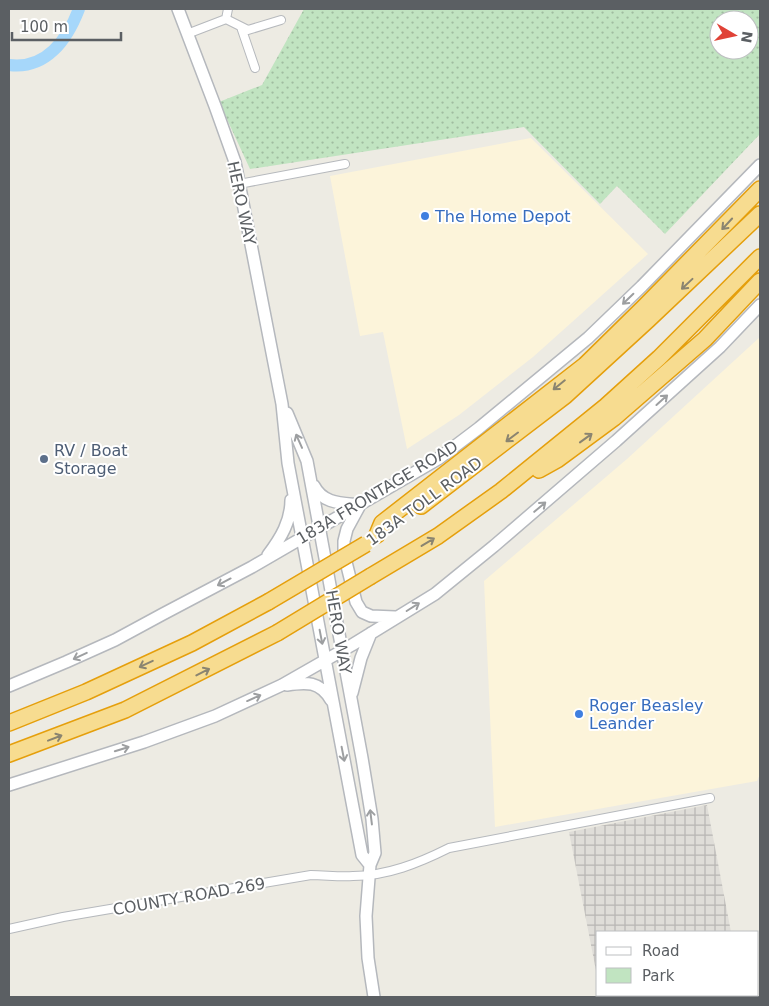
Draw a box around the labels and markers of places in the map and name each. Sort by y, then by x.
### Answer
place label: The Home Depot [434,207,571,226]
marker: The Home Depot [419,210,431,222]
place label: RV / Boat Storage [54,441,128,478]
marker: RV / Boat Storage [38,453,50,465]
place label: Roger Beasley Leander [589,696,704,733]
marker: Roger Beasley Leander [573,708,585,720]

